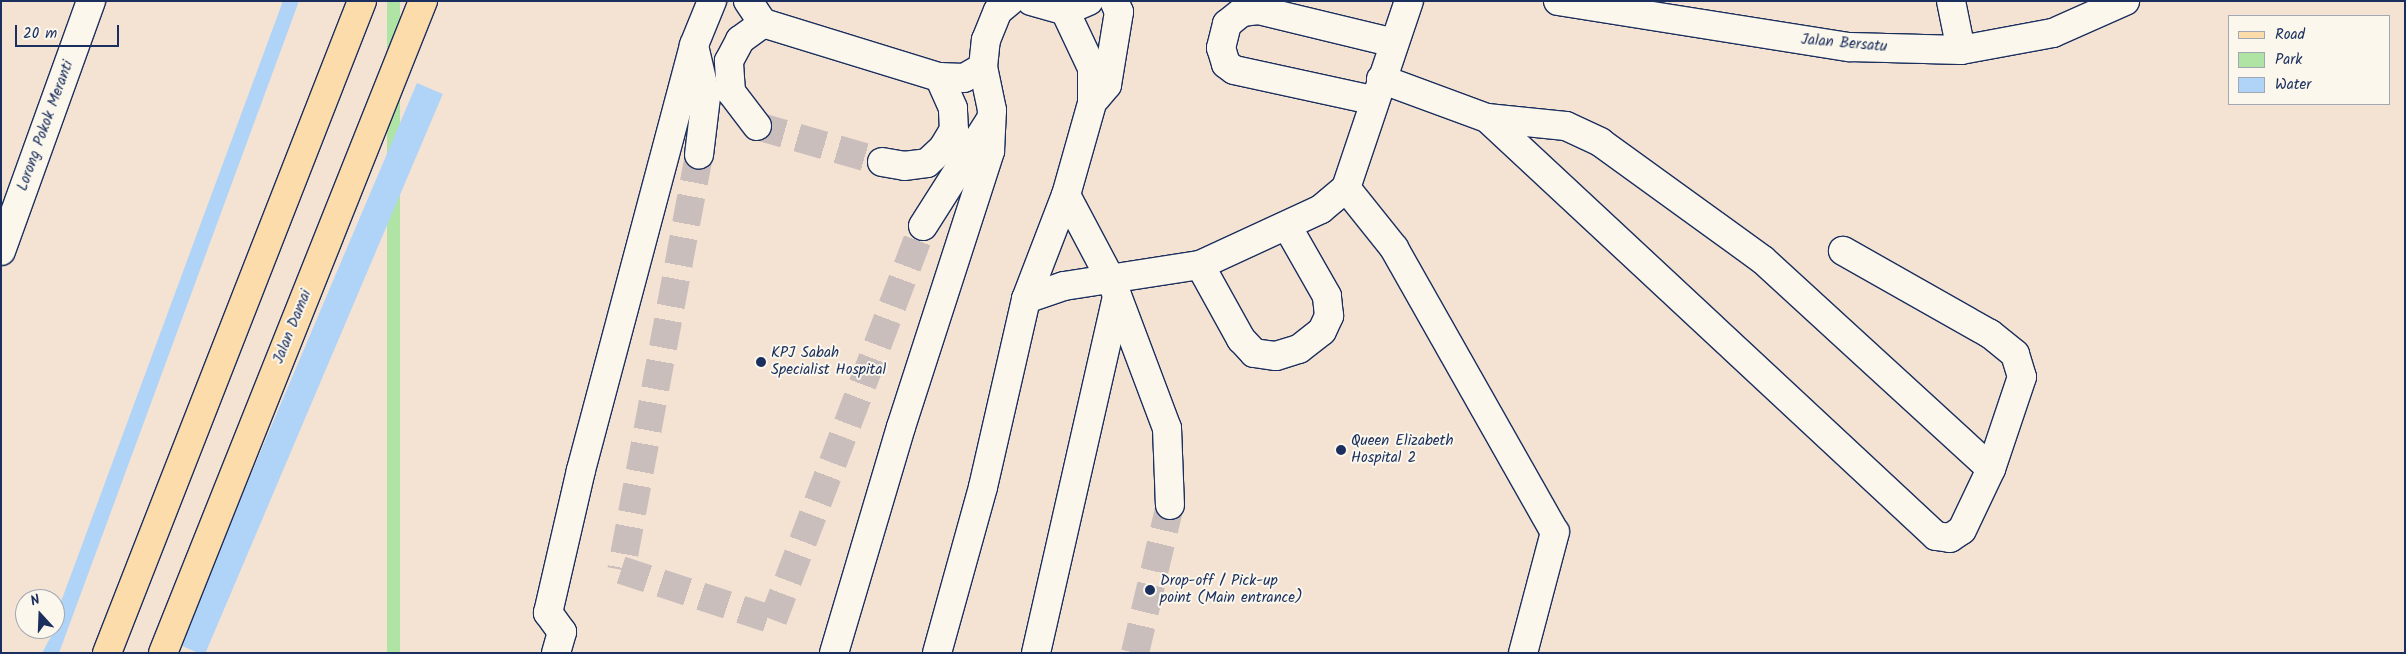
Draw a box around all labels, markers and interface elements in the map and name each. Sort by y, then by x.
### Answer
scale bar [18,15,121,47]
legend [2228,15,2391,105]
text: 20 m [23,22,57,46]
text: Road [2275,23,2305,47]
street label: Jalan Bersatu [1800,31,1888,57]
text: Park [2275,48,2302,72]
street label: Lorong Pokok Meranti [14,58,78,194]
text: Water [2275,73,2311,97]
street label: Jalan Damai [270,287,316,367]
place label: KPJ Sabah Specialist Hospital [771,344,886,379]
marker: KPJ Sabah Specialist Hospital [755,356,767,368]
place label: Queen Elizabeth Hospital 2 [1351,432,1453,467]
marker: Queen Elizabeth Hospital 2 [1335,444,1347,456]
place label: Drop-off / Pick-up point (Main entrance) [1160,572,1303,607]
marker: Drop-off / Pick-up point (Main entrance) [1144,584,1156,596]
north arrow [15,589,65,639]
text: N [27,589,43,613]

